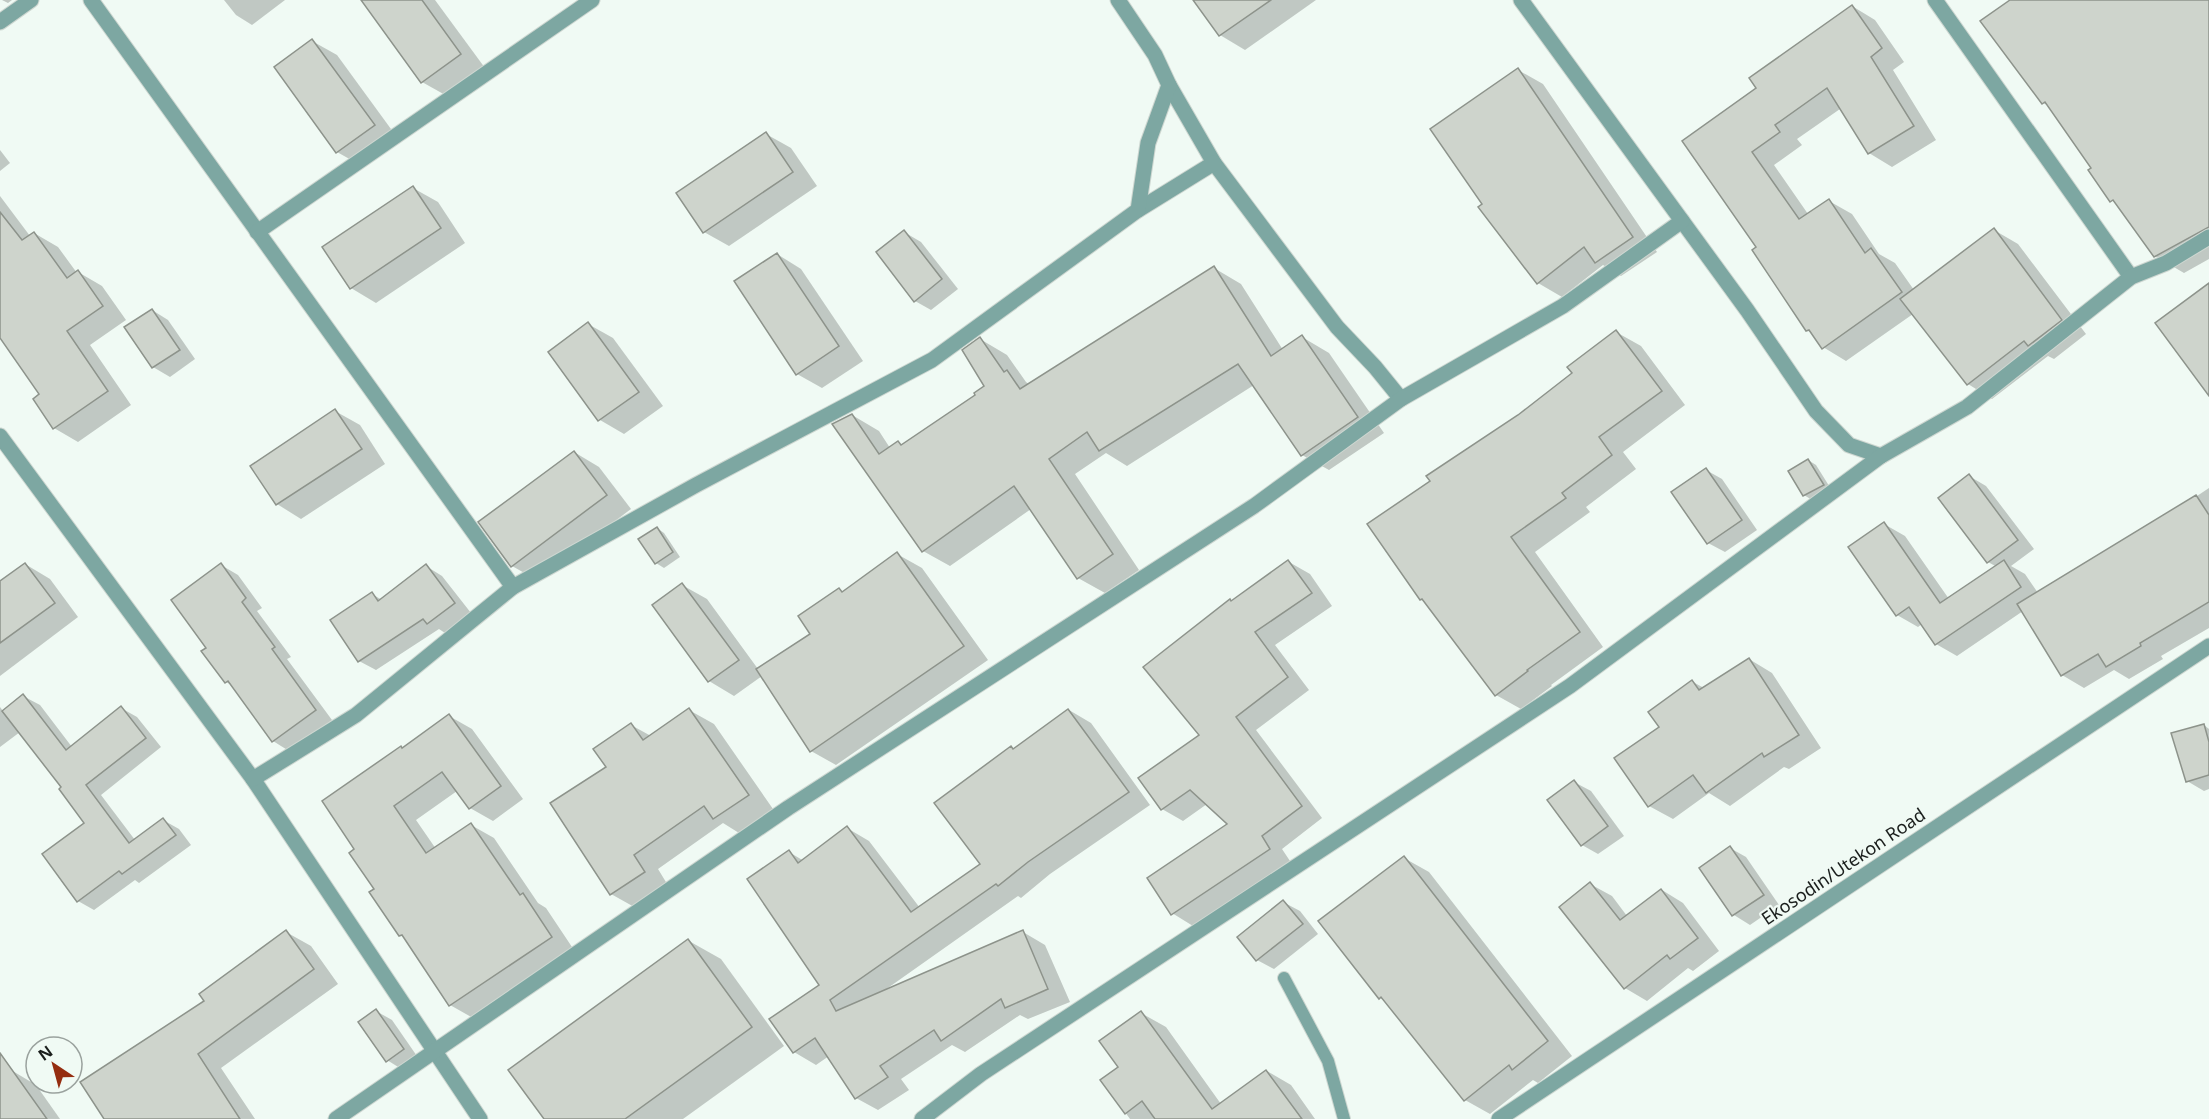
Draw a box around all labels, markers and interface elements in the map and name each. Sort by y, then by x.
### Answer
street label: Ekosodin/Utekon Road [1756,802,1930,930]
north arrow [24,1035,84,1095]
text: N [33,1040,57,1066]

